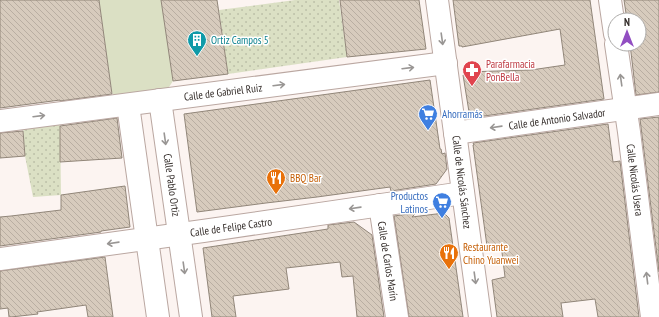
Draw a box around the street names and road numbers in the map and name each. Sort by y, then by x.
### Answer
street label: Calle de Gabriel Ruiz [183,80,263,104]
street label: Calle de Antonio Salvador [508,105,606,133]
street label: Calle de Nicolás Sánchez [449,135,475,229]
street label: Calle Nicolás Usera [624,143,646,217]
street label: Calle Pablo Ortiz [161,153,183,217]
street label: Calle de Felipe Castro [189,214,273,240]
street label: Calle de Carlos Marín [375,220,401,302]

